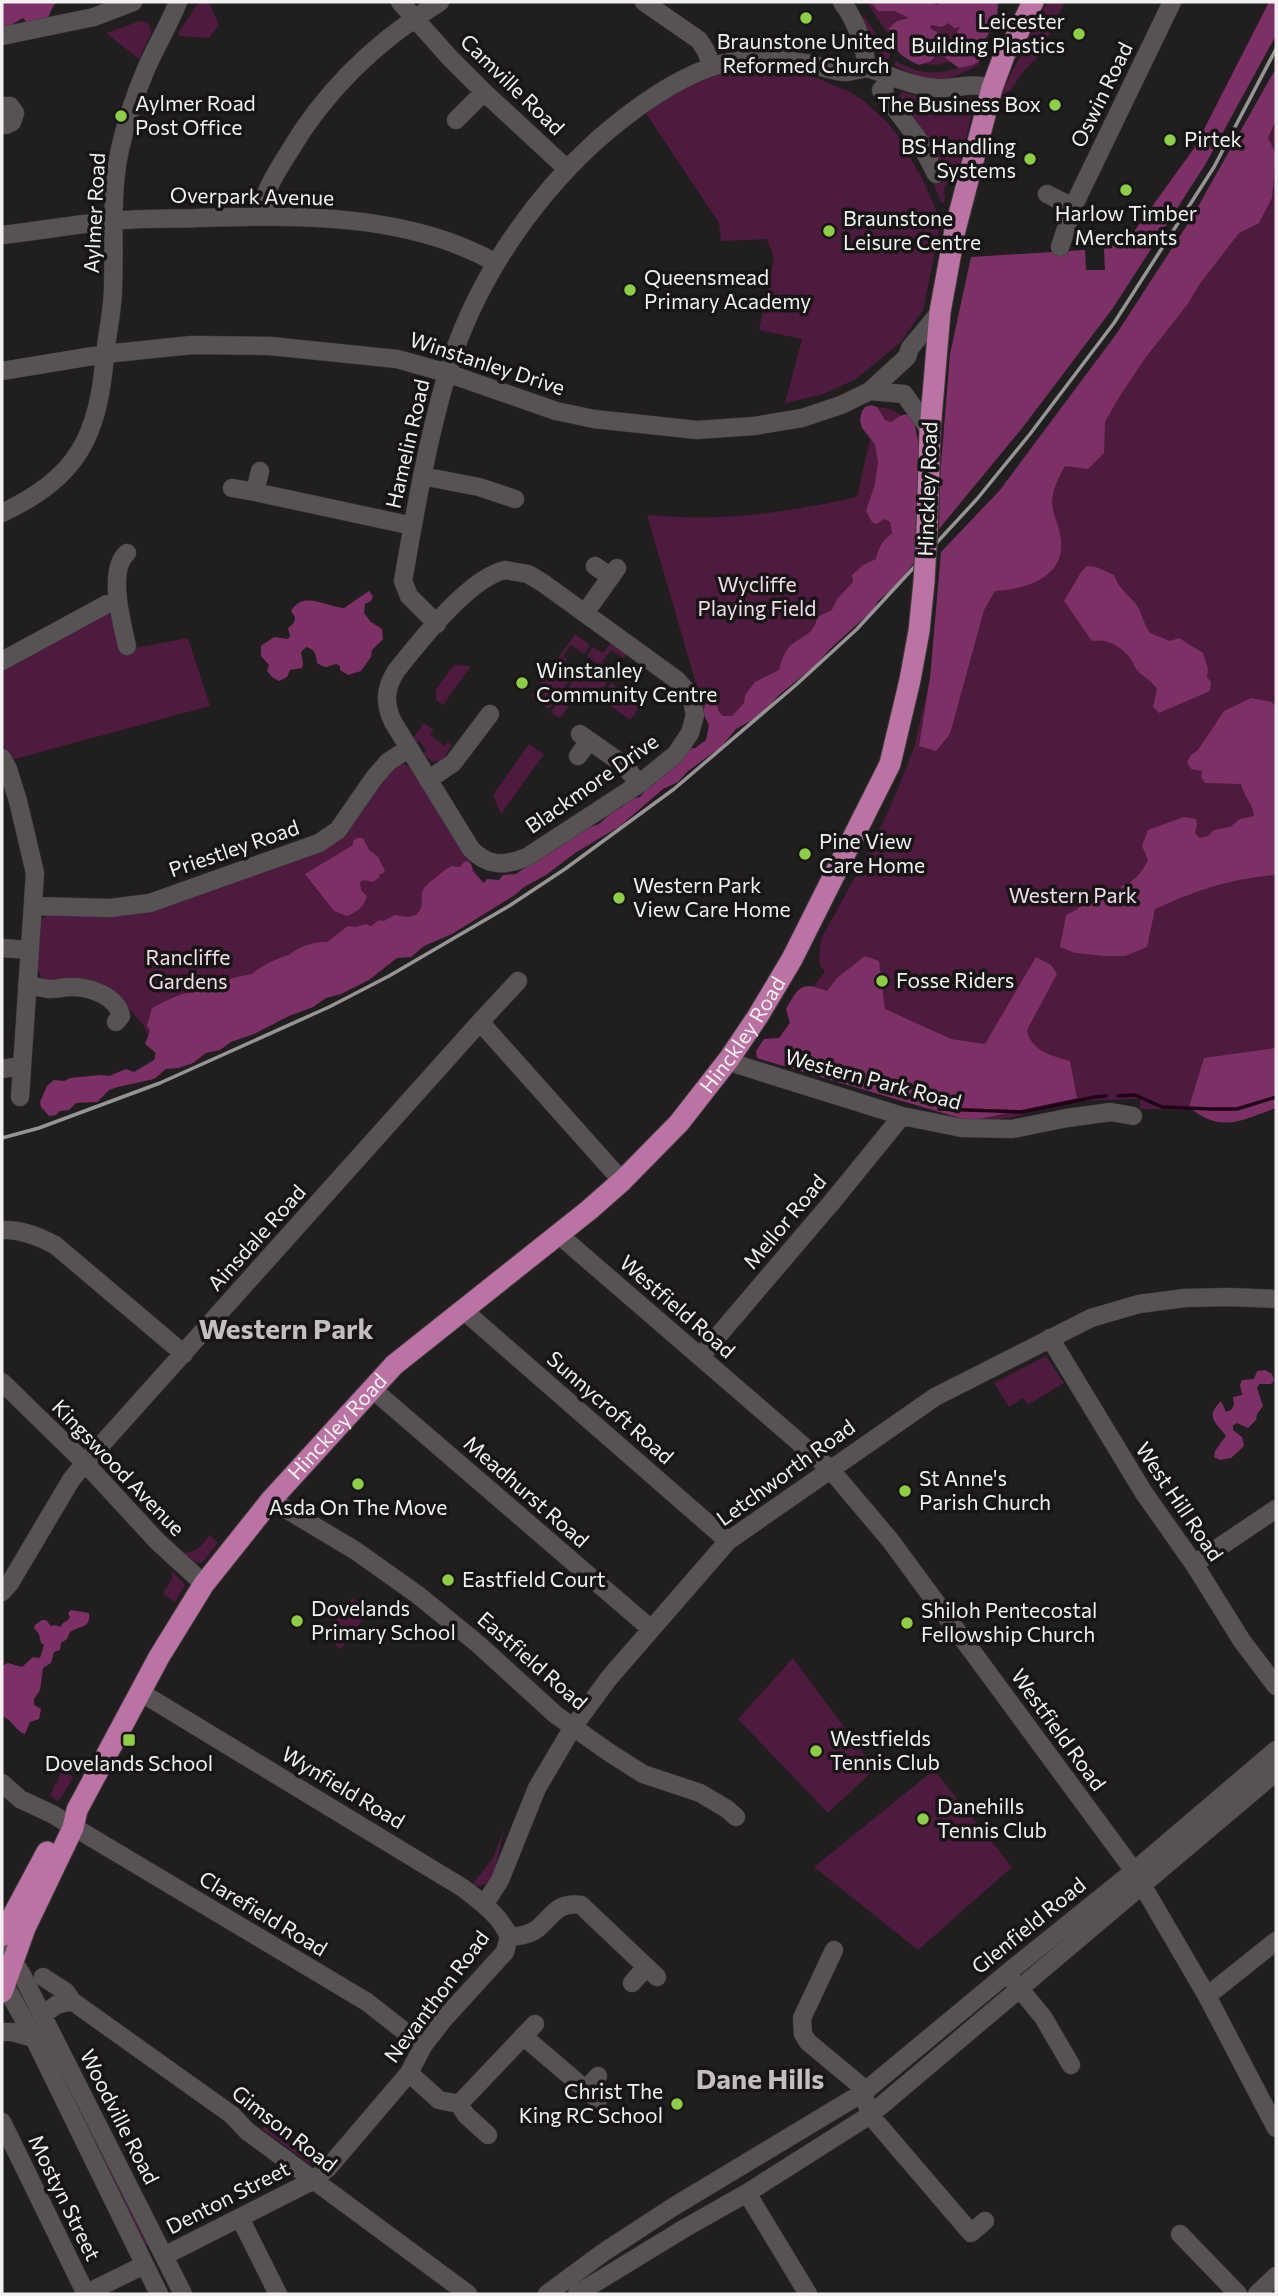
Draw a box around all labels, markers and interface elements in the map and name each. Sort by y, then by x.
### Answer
place label: Leicester Building Plastics [911,8,1065,57]
marker: Braunstone United Reformed Church [798,10,814,26]
marker: Leicester Building Plastics [1071,26,1087,42]
street label: Camville Road [456,28,570,140]
place label: Braunstone United Reformed Church [717,28,895,77]
street label: Oswin Road [1064,38,1137,151]
place label: Aylmer Road Post Office [135,90,256,139]
place label: The Business Box [877,91,1041,116]
marker: The Business Box [1047,97,1063,113]
marker: Aylmer Road Post Office [113,108,129,124]
place label: Pirtek [1184,126,1242,151]
marker: Pirtek [1162,132,1178,148]
place label: BS Handling Systems [901,133,1016,182]
marker: BS Handling Systems [1022,151,1038,167]
street label: Aylmer Road [78,152,109,274]
street label: Overpark Avenue [170,182,334,209]
marker: Harlow Timber Merchants [1118,182,1134,198]
place label: Harlow Timber Merchants [1055,200,1197,249]
place label: Braunstone Leisure Centre [843,205,981,254]
marker: Braunstone Leisure Centre [821,223,837,239]
place label: Queensmead Primary Academy [644,264,811,313]
marker: Queensmead Primary Academy [622,282,638,298]
street label: Winstanley Drive [407,326,568,399]
street label: Hamelin Road [380,377,434,511]
street label: Hinckley Road [912,421,941,557]
park label: Wycliffe Playing Field [698,571,816,620]
place label: Winstanley Community Centre [536,657,717,706]
marker: Winstanley Community Centre [514,675,530,691]
street label: Blackmore Drive [520,728,662,838]
street label: Priestley Road [165,814,302,882]
place label: Pine View Care Home [819,828,925,877]
marker: Pine View Care Home [797,846,813,862]
place label: Western Park View Care Home [633,872,791,921]
park label: Western Park [1009,882,1137,907]
marker: Western Park View Care Home [611,890,627,906]
park label: Rancliffe Gardens [146,944,230,993]
place label: Fosse Riders [896,967,1014,992]
street label: Hinckley Road [693,972,790,1097]
marker: Fosse Riders [874,973,890,989]
street label: Western Park Road [782,1043,964,1114]
street label: Mellor Road [737,1169,831,1273]
street label: Ainsdale Road [202,1179,310,1295]
street label: Westfield Road [615,1249,741,1363]
district label: Western Park [198,1311,374,1345]
street label: Sunnycroft Road [543,1345,679,1469]
street label: Hinckley Road [282,1368,391,1484]
street label: Kingswood Avenue [48,1394,191,1540]
street label: Letchworth Road [711,1413,859,1530]
street label: Meadhurst Road [459,1430,595,1552]
street label: West Hill Road [1131,1437,1229,1565]
place label: St Anne's Parish Church [919,1465,1051,1514]
marker: Asda On The Move [350,1476,366,1492]
marker: St Anne's Parish Church [897,1483,913,1499]
place label: Asda On The Move [269,1494,447,1519]
place label: Eastfield Court [462,1566,605,1591]
marker: Eastfield Court [440,1572,456,1588]
place label: Dovelands Primary School [311,1595,456,1644]
place label: Shiloh Pentecostal Fellowship Church [921,1597,1097,1646]
street label: Eastfield Road [473,1606,593,1714]
marker: Dovelands Primary School [289,1613,305,1629]
marker: Shiloh Pentecostal Fellowship Church [899,1615,915,1631]
street label: Westfield Road [1007,1663,1112,1795]
place label: Westfields Tennis Club [830,1725,940,1774]
marker: Dovelands School [121,1732,137,1748]
street label: Wynfield Road [278,1740,410,1833]
marker: Westfields Tennis Club [808,1743,824,1759]
place label: Dovelands School [45,1750,213,1775]
place label: Danehills Tennis Club [937,1793,1047,1842]
marker: Danehills Tennis Club [915,1811,931,1827]
street label: Clarefield Road [195,1865,332,1961]
street label: Glenfield Road [966,1871,1090,1978]
street label: Nevanthon Road [378,1925,493,2067]
street label: Woodville Road [76,2045,165,2188]
district label: Dane Hills [696,2061,824,2095]
place label: Christ The King RC School [519,2078,663,2127]
street label: Gimson Road [227,2079,342,2177]
marker: Christ The King RC School [669,2096,685,2112]
street label: Mostyn Street [24,2130,107,2264]
street label: Denton Street [162,2155,293,2238]

